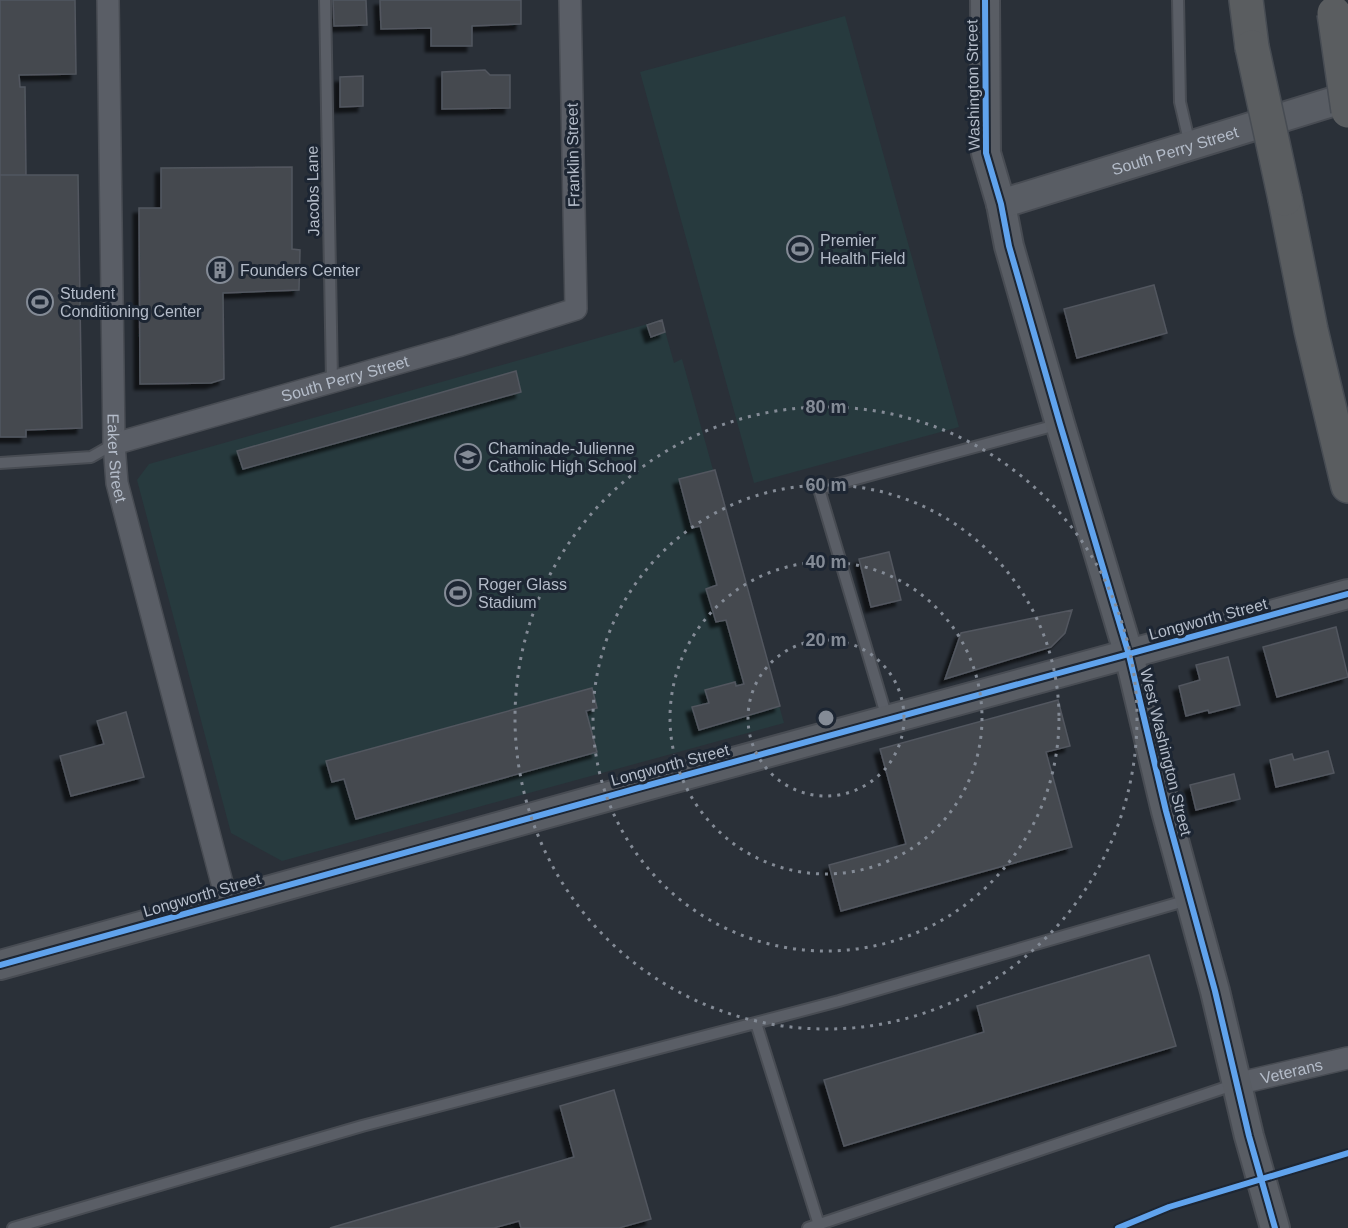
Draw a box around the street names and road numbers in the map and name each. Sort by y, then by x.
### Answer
street label: Washington Street [963,19,983,151]
street label: Franklin Street [564,102,582,207]
street label: South Perry Street [1109,123,1241,178]
street label: Jacobs Lane [304,145,322,237]
street label: South Perry Street [279,352,411,404]
street label: Eaker Street [105,413,130,504]
street label: Longworth Street [1147,595,1270,643]
street label: West Washington Street [1137,667,1195,838]
street label: Longworth Street [609,741,732,789]
street label: Longworth Street [141,870,263,920]
street label: Veterans [1259,1056,1324,1087]

